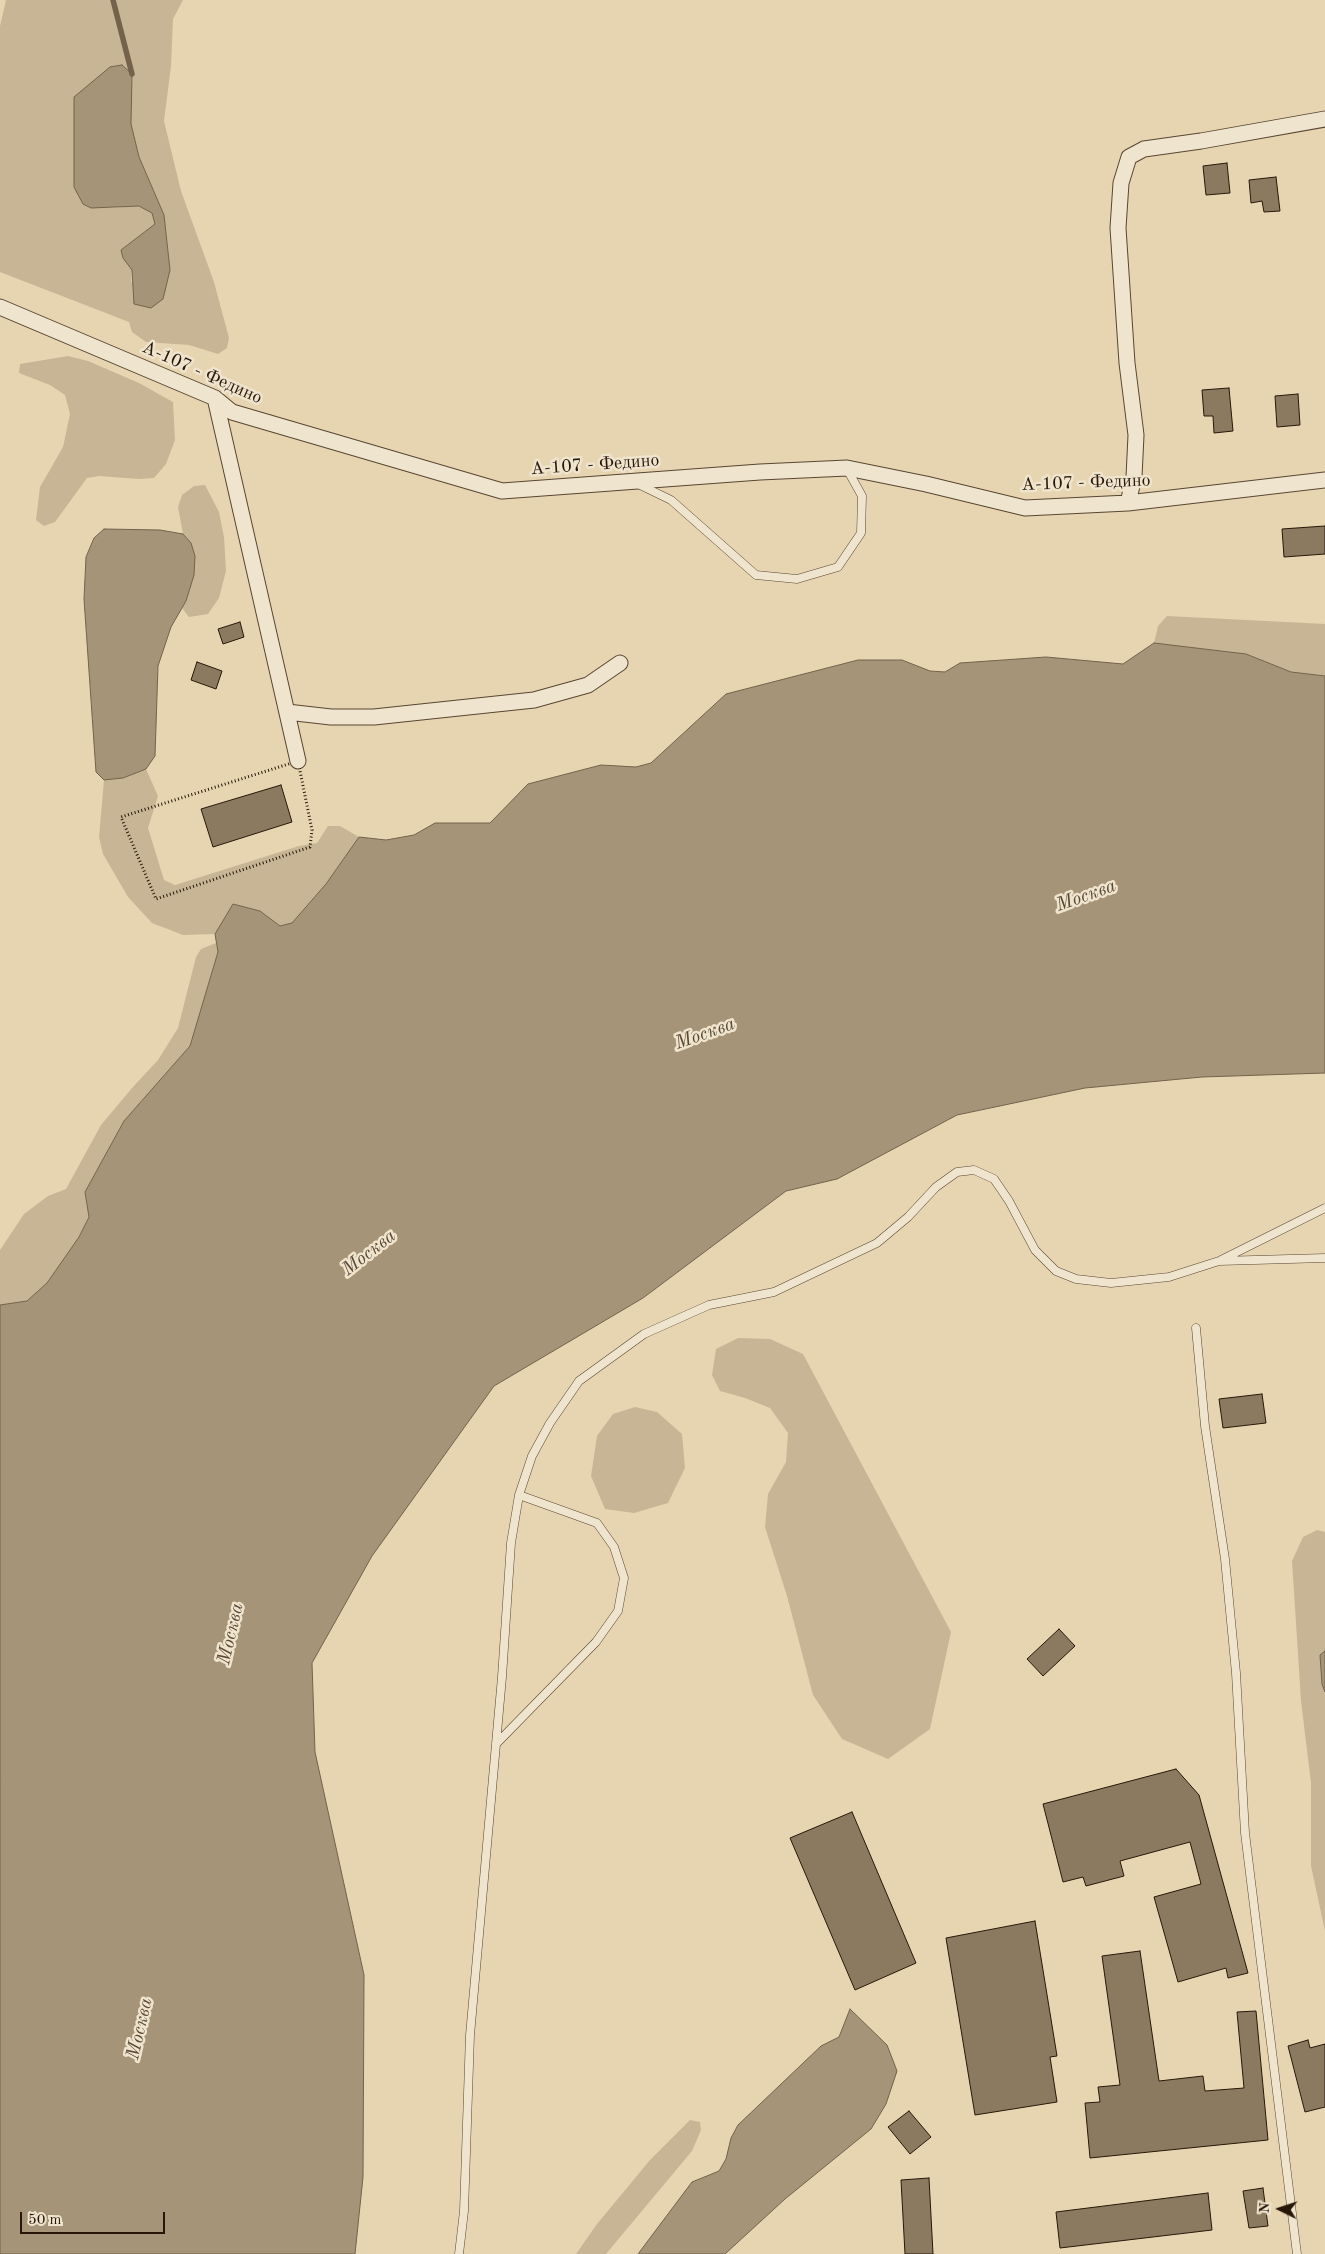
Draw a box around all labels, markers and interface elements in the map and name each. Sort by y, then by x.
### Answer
street label: А-107 - Федино [139,337,265,409]
street label: А-107 - Федино [530,450,660,480]
street label: А-107 - Федино [1021,470,1151,496]
water label: Москва [1053,875,1119,917]
water label: Москва [672,1013,738,1055]
water label: Москва [337,1225,401,1281]
water label: Москва [213,1601,249,1667]
water label: Москва [122,1996,158,2062]
north arrow [1255,2184,1305,2234]
scale bar [22,2202,168,2234]
text: N [1258,2202,1272,2214]
text: 50 m [28,2213,62,2228]

